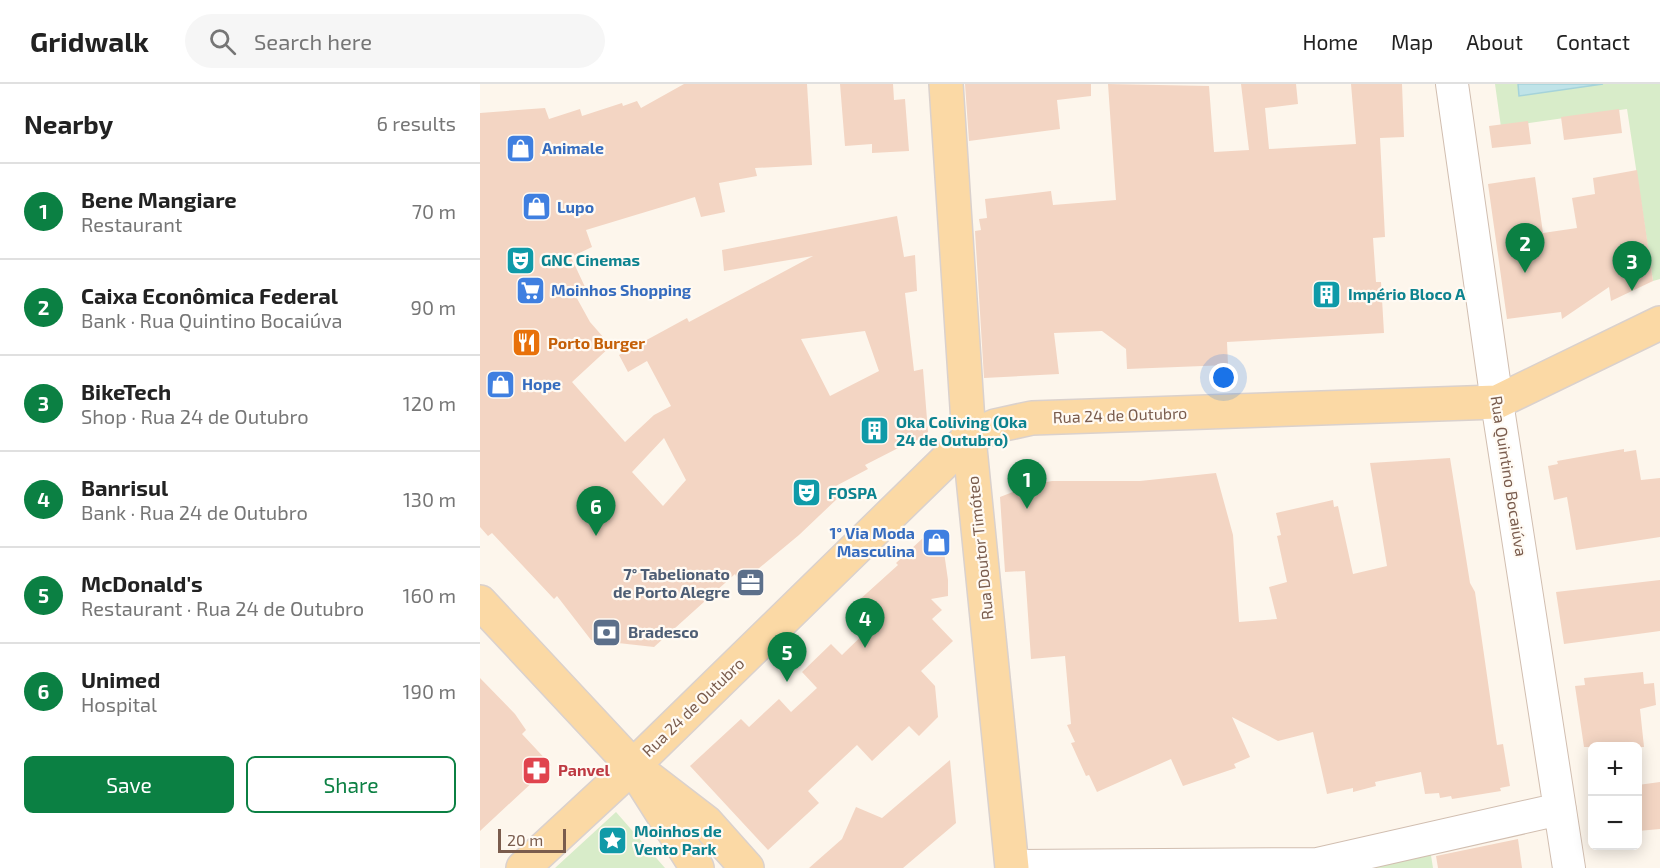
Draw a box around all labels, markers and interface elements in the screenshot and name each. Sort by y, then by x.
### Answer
search box [185,14,605,68]
text: Gridwalk [30,24,149,58]
icon: search [206,25,239,58]
text: Search here [254,28,372,54]
text: Home [1302,29,1358,54]
text: Map [1391,29,1433,54]
text: About [1466,29,1523,54]
text: Contact [1556,29,1630,54]
text: Nearby [24,108,113,139]
text: 6 results [376,111,456,135]
shop icon: Animale [505,132,537,164]
place label: Animale [542,138,604,157]
text: Bene Mangiare [81,186,237,212]
shop icon: Lupo [520,191,552,223]
place label: Lupo [557,197,594,216]
text: 1 [39,199,48,223]
text: 70 m [412,199,456,223]
text: Restaurant [81,212,182,236]
pin: 2 [1506,224,1544,273]
pin: 3 [1612,242,1652,291]
theatre icon: GNC Cinemas [504,244,536,276]
place label: GNC Cinemas [541,250,640,269]
supermarket icon: Moinhos Shopping [514,274,546,306]
building icon: Império Bloco A [1311,278,1343,310]
place label: Moinhos Shopping [551,280,692,299]
text: Caixa Econômica Federal [81,282,338,308]
place label: Império Bloco A [1348,284,1466,303]
text: 2 [38,295,49,319]
text: 90 m [411,295,456,319]
text: Bank · Rua Quintino Bocaiúva [81,308,343,332]
restaurant icon: Porto Burger [511,327,543,359]
place label: Porto Burger [548,333,645,352]
your location [1209,363,1238,392]
shop icon: Hope [485,368,517,400]
place label: Hope [522,374,561,393]
text: BikeTech [81,378,171,404]
text: 3 [38,391,49,415]
text: 120 m [403,391,456,415]
street label: Rua Quintino Bocaiúva [1486,394,1532,558]
street label: Rua 24 de Outubro [1052,403,1188,426]
text: Shop · Rua 24 de Outubro [81,404,309,428]
place label: Oka Coliving (Oka 24 de Outubro) [896,412,1027,449]
building icon: Oka Coliving (Oka 24 de Outubro) [859,415,891,447]
pin: 1 [1008,460,1046,509]
text: Banrisul [81,474,168,500]
street label: Rua Doutor Timóteo [962,475,997,621]
theatre icon: FOSPA [791,477,823,509]
place label: FOSPA [828,483,878,502]
pin: 6 [576,486,616,536]
text: 4 [37,487,50,511]
text: 130 m [403,487,456,511]
text: Bank · Rua 24 de Outubro [81,500,308,524]
place label: 1° Via Moda Masculina [830,523,915,560]
shop icon: 1° Via Moda Masculina [920,526,952,558]
place label: 7° Tabelionato de Porto Alegre [613,564,730,601]
office icon: 7° Tabelionato de Porto Alegre [735,567,767,599]
text: McDonald's [81,570,203,596]
text: 5 [38,583,49,607]
text: 160 m [403,583,456,607]
text: Restaurant · Rua 24 de Outubro [81,596,364,620]
pin: 4 [846,598,884,648]
bank icon: Bradesco [591,616,623,648]
place label: Bradesco [628,622,699,641]
pin: 5 [768,632,806,682]
street label: Rua 24 de Outubro [638,653,748,760]
text: Unimed [81,666,160,692]
text: 6 [38,679,49,703]
text: 190 m [403,679,456,703]
text: Hospital [81,692,157,716]
map controls [1588,742,1642,850]
button: + [1588,742,1642,796]
pharmacy icon: Panvel [521,754,553,786]
button: Save [24,756,234,813]
button: Share [246,756,456,813]
place label: Panvel [558,760,610,779]
button: − [1588,796,1642,850]
place label: Moinhos de Vento Park [634,821,722,858]
place icon: Moinhos de Vento Park [597,824,629,856]
scale bar [498,826,566,854]
text: 20 m [507,830,543,849]

